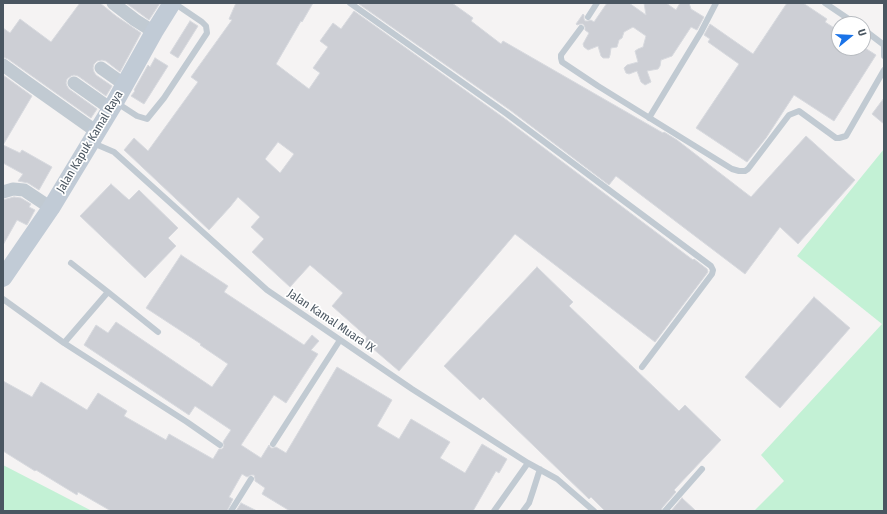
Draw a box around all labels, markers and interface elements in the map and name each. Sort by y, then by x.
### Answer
north arrow [831,16,871,56]
text: U [855,27,869,38]
street label: Jalan Kapuk Kamal Raya [54,88,126,196]
street label: Jalan Kamal Muara IX [284,286,378,356]

